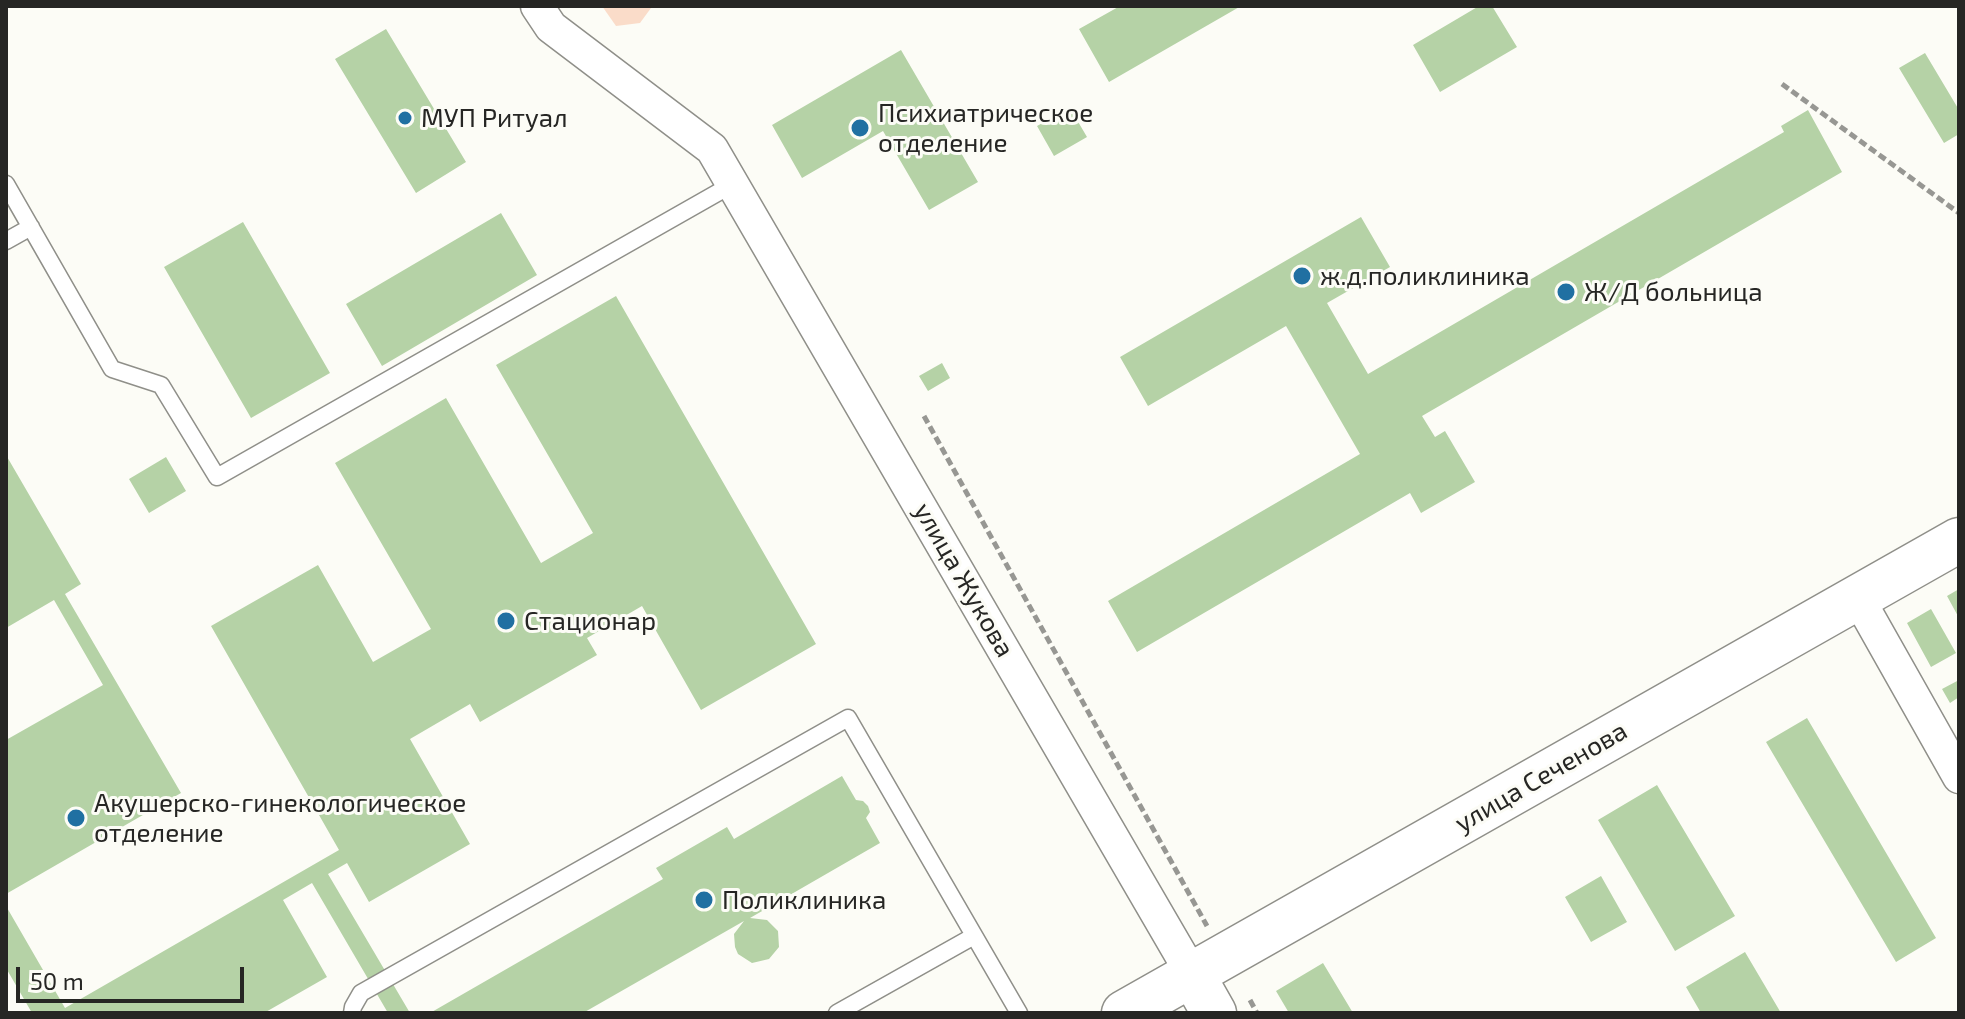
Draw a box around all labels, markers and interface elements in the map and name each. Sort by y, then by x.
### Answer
place label: Психиатрическое отделение [878,97,1093,158]
place label: МУП Ритуал [421,102,568,134]
marker: МУП Ритуал [396,109,414,127]
marker: Психиатрическое отделение [849,117,871,139]
place label: ж.д.поликлиника [1320,260,1530,292]
marker: ж.д.поликлиника [1291,265,1313,287]
place label: Ж/Д больница [1584,276,1763,308]
marker: Ж/Д больница [1555,281,1577,303]
street label: улица Жукова [907,497,1021,663]
place label: Стационар [524,605,656,637]
marker: Стационар [495,610,517,632]
street label: улица Сеченова [1449,715,1633,839]
place label: Акушерско-гинекологическое отделение [94,787,466,848]
marker: Акушерско-гинекологическое отделение [65,807,87,829]
place label: Поликлиника [722,884,886,916]
marker: Поликлиника [693,889,715,911]
scale bar [20,951,248,1001]
text: 50 m [30,966,84,995]

